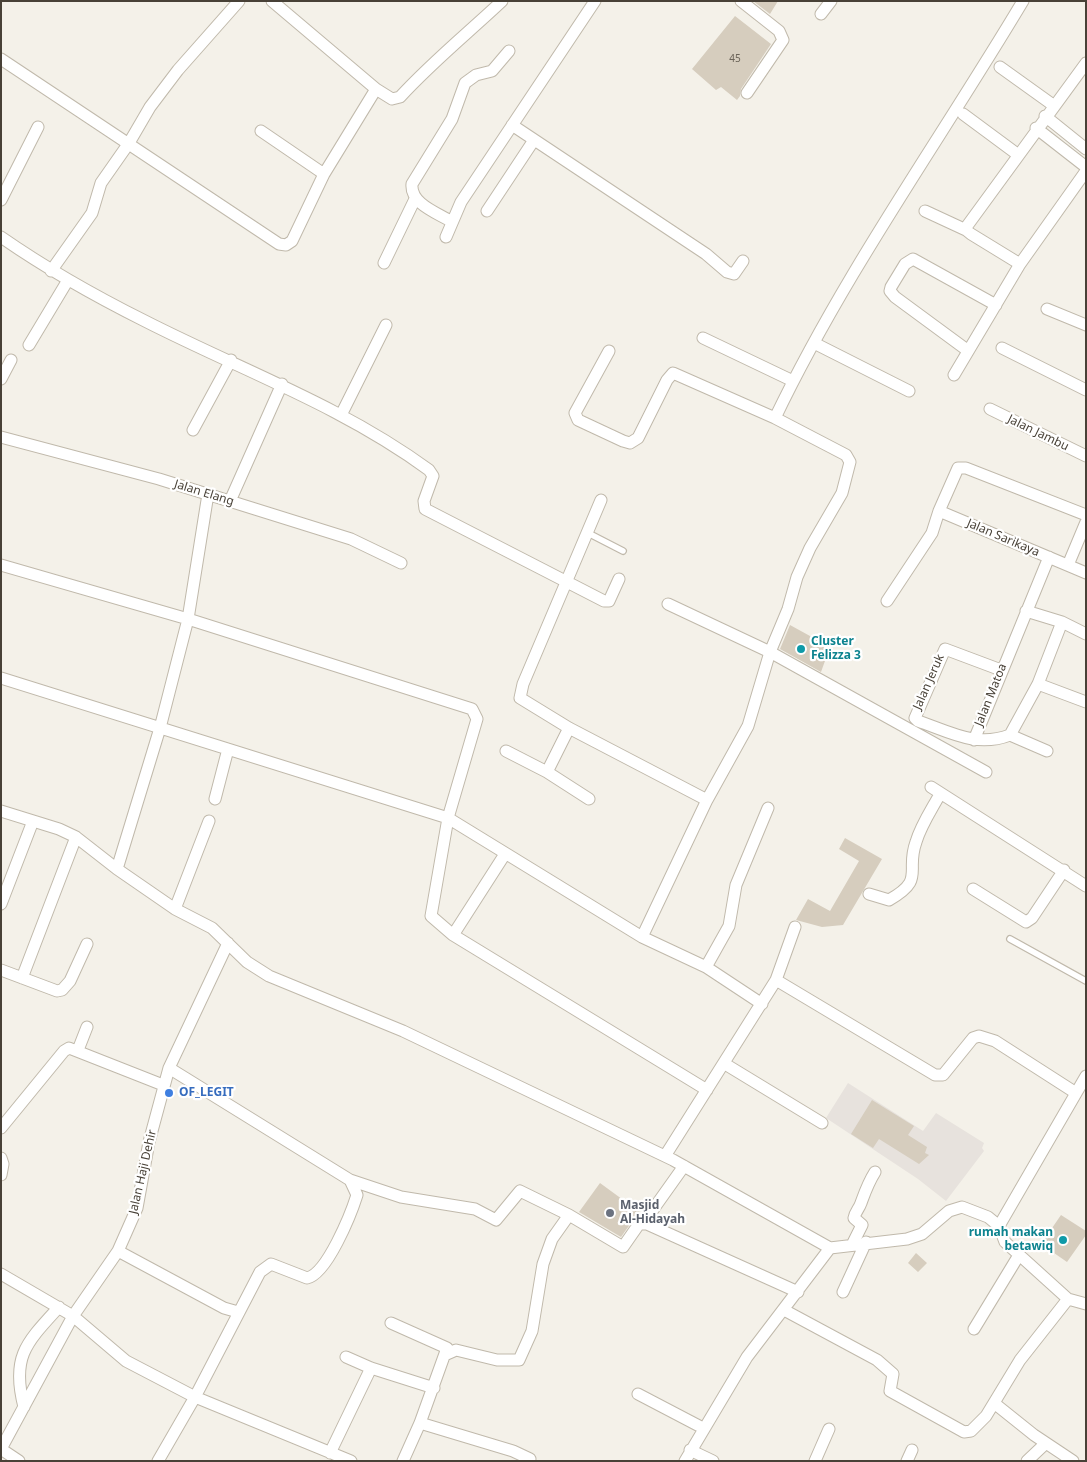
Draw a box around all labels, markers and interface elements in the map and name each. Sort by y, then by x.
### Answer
house number: 45 [729,53,741,65]
street label: Jalan Jambu [1005,412,1071,454]
street label: Jalan Elang [172,477,236,509]
street label: Jalan Sarikaya [964,516,1042,560]
place label: Cluster Felizza 3 [811,635,861,663]
marker: Cluster Felizza 3 [795,643,807,655]
street label: Jalan Jeruk [910,652,948,712]
street label: Jalan Matoa [972,662,1010,728]
place label: OF_LEGIT [179,1086,234,1100]
marker: OF_LEGIT [163,1087,175,1099]
street label: Jalan Haji Dehir [126,1128,160,1216]
place label: Masjid Al-Hidayah [620,1199,685,1227]
marker: Masjid Al-Hidayah [604,1207,616,1219]
place label: rumah makan betawiq [969,1226,1053,1254]
marker: rumah makan betawiq [1057,1234,1069,1246]

